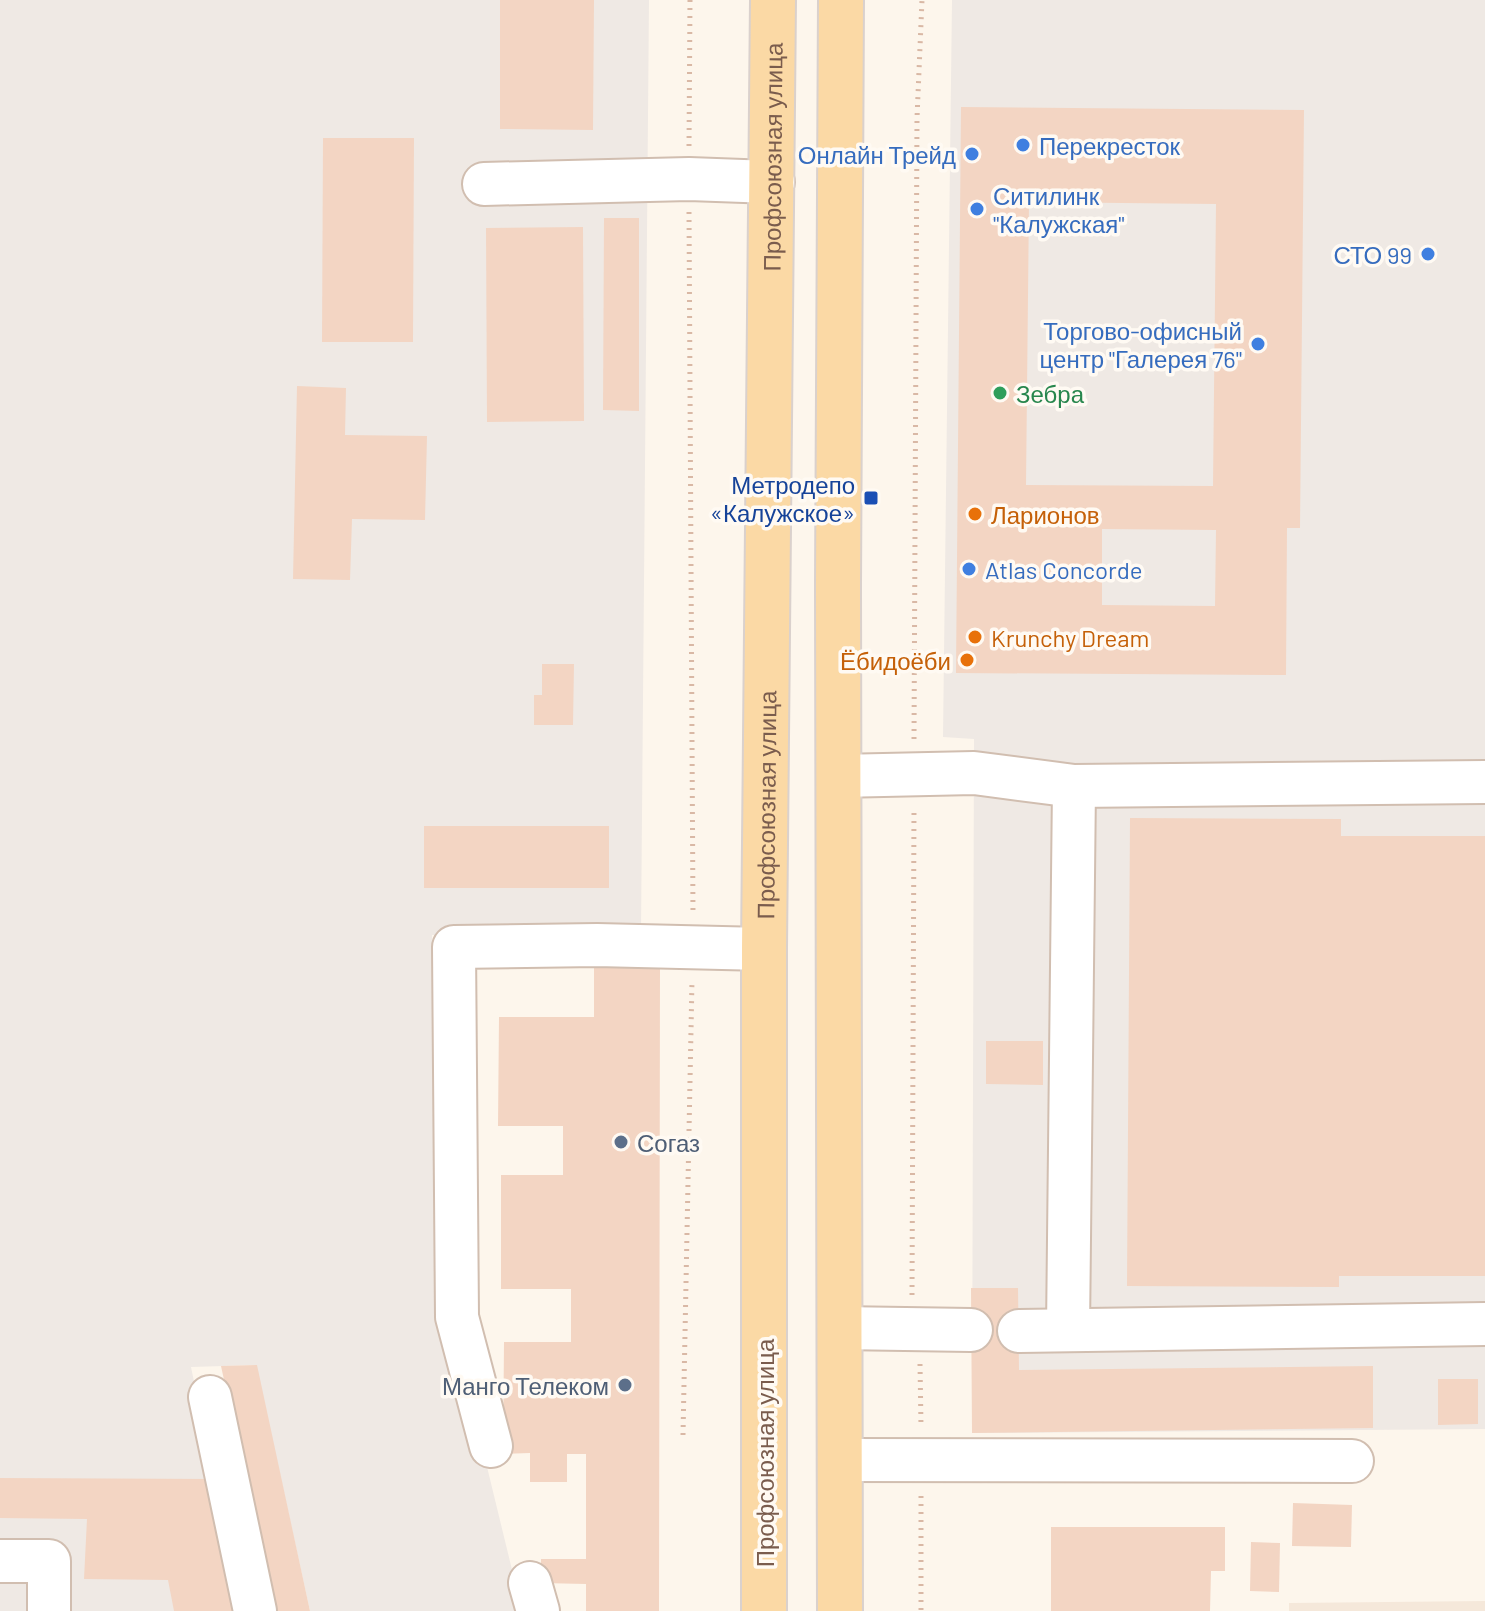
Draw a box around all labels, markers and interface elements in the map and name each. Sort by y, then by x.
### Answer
street label: Профсоюзная улица [756,42,787,272]
place label: Перекресток [1039,131,1181,160]
marker: Перекресток [1014,136,1032,154]
place label: Онлайн Трейд [798,140,956,169]
marker: Онлайн Трейд [963,145,981,163]
place label: Ситилинк "Калужская" [993,181,1125,238]
marker: Ситилинк "Калужская" [968,200,986,218]
place label: СТО 99 [1333,240,1412,269]
marker: СТО 99 [1419,245,1437,263]
place label: Торгово-офисный центр "Галерея 76" [1040,316,1242,373]
marker: Торгово-офисный центр "Галерея 76" [1249,335,1267,353]
place label: Зебра [1016,379,1085,408]
marker: Зебра [991,384,1009,402]
place label: Метродепо «Калужское» [710,470,855,527]
marker: Метродепо «Калужское» [862,489,880,507]
place label: Ларионов [991,500,1100,529]
marker: Ларионов [966,505,984,523]
place label: Atlas Concorde [985,555,1143,584]
marker: Atlas Concorde [960,560,978,578]
place label: Krunchy Dream [991,623,1149,652]
marker: Krunchy Dream [966,628,984,646]
place label: Ёбидоёби [840,646,951,675]
marker: Ёбидоёби [958,651,976,669]
street label: Профсоюзная улица [750,690,781,920]
place label: Согаз [637,1128,700,1157]
marker: Согаз [612,1133,630,1151]
street label: Профсоюзная улица [750,1338,779,1567]
place label: Манго Телеком [442,1371,609,1400]
marker: Манго Телеком [616,1376,634,1394]

